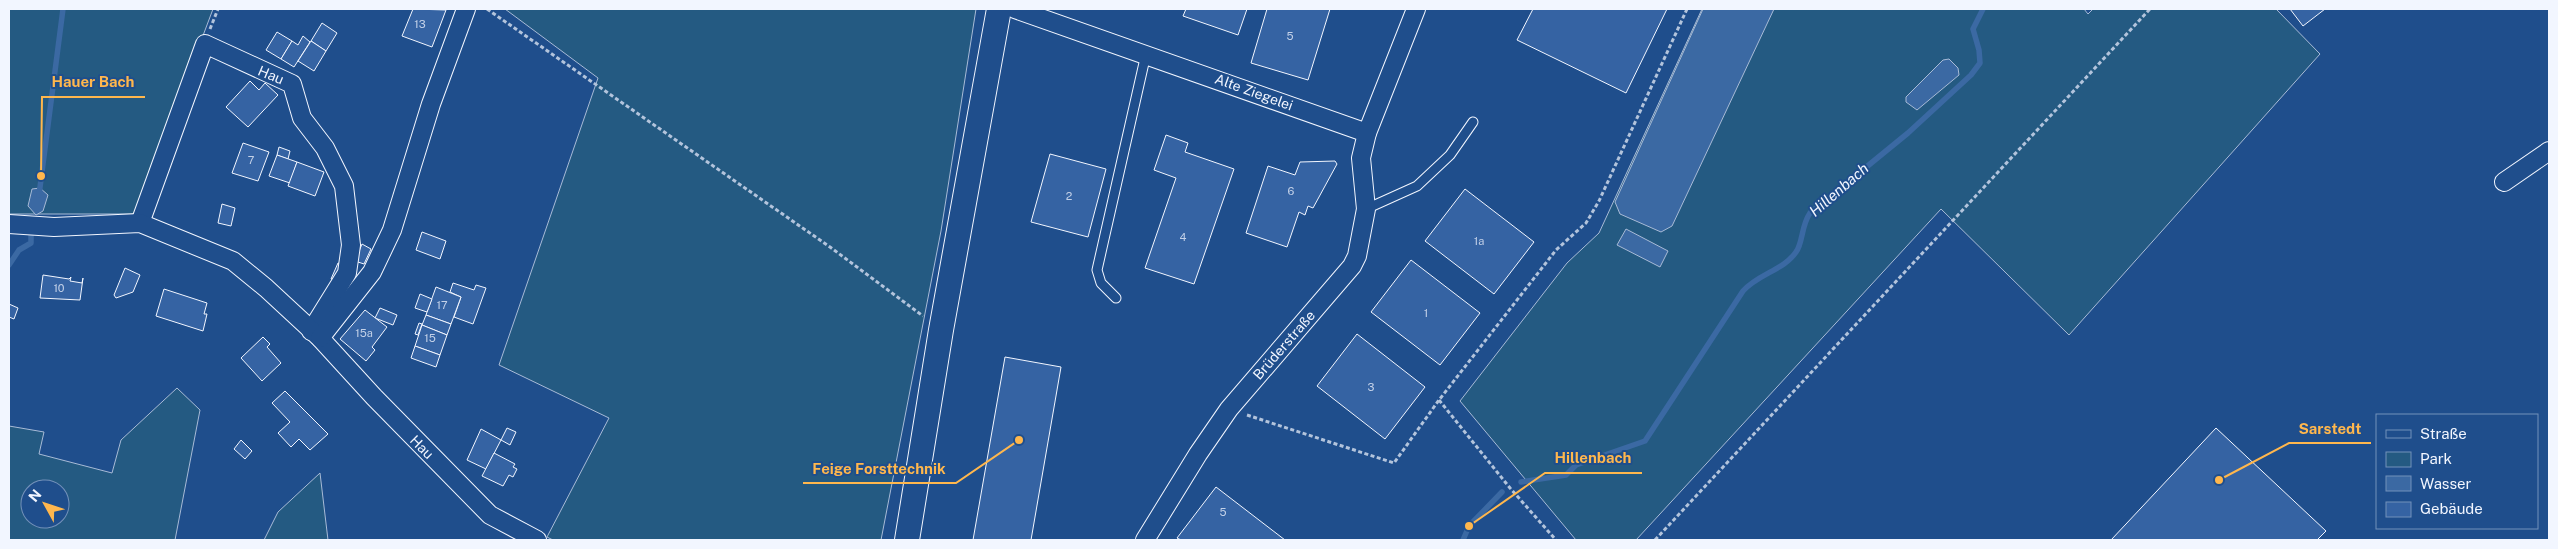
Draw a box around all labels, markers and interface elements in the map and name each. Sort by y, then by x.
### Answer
house number: 13 [414,18,426,30]
house number: 5 [1286,30,1294,42]
street label: Hau [256,62,286,88]
callout: Hauer Bach [42,67,145,97]
street label: Alte Ziegelei [1213,70,1295,114]
text: Hauer Bach [52,73,135,90]
house number: 7 [248,154,255,166]
water label: Hillenbach [1806,159,1872,220]
house number: 6 [1288,185,1295,197]
house number: 2 [1066,190,1073,202]
house number: 4 [1180,231,1187,243]
house number: 1a [1474,235,1484,247]
house number: 10 [53,282,65,294]
house number: 17 [436,299,448,311]
street label: Brüderstraße [1250,307,1318,383]
house number: 1 [1424,307,1428,319]
house number: 15a [355,327,373,339]
house number: 15 [424,332,436,344]
house number: 3 [1368,381,1375,393]
callout: Sarstedt [2289,413,2371,443]
legend [2376,414,2538,529]
text: Sarstedt [2299,420,2361,437]
text: Straße [2420,425,2467,442]
street label: Hau [407,432,437,462]
callout: Hillenbach [1545,443,1642,473]
text: Hillenbach [1555,449,1632,466]
text: Park [2420,450,2452,467]
callout: Feige Forsttechnik [803,453,956,483]
text: Feige Forsttechnik [812,460,946,477]
text: Wasser [2420,475,2472,492]
north arrow [20,479,70,529]
text: N [25,486,45,505]
text: Gebäude [2420,500,2483,517]
house number: 5 [1219,506,1227,518]

